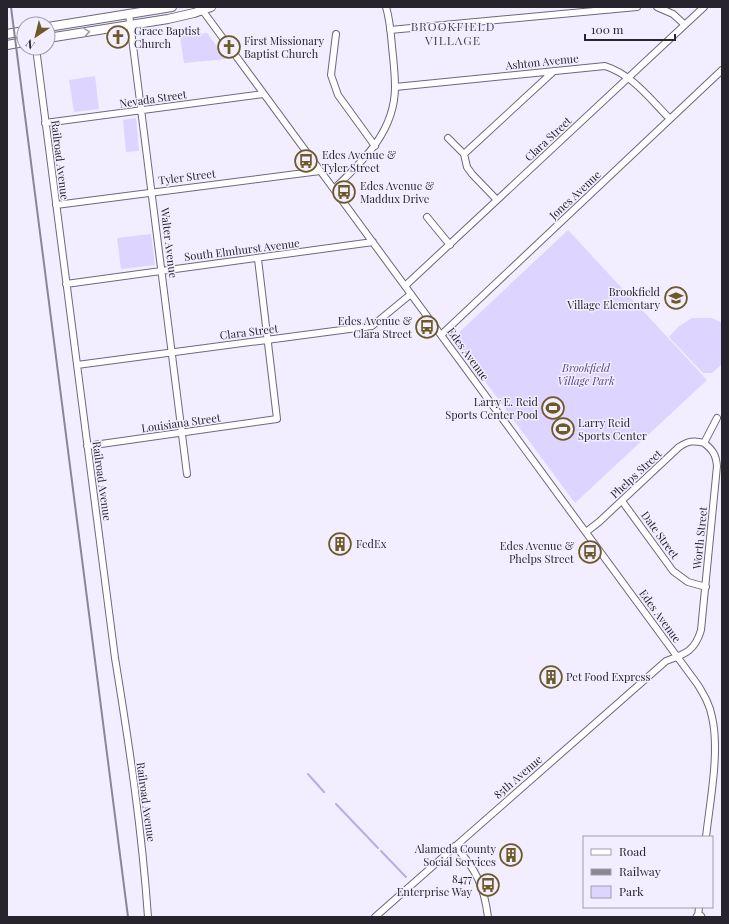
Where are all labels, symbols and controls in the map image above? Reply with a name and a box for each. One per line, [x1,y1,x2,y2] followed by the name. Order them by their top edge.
[16,16,56,56] north arrow
[585,16,675,42] scale bar
[411,18,495,48] district label: BROOKFIELD VILLAGE
[591,21,624,37] text: 100 m
[134,23,201,51] place label: Grace Baptist Church
[105,24,131,50] church icon: Grace Baptist Church
[83,28,90,37] one-way arrow
[244,33,325,61] place label: First Missionary Baptist Church
[216,34,242,60] church icon: First Missionary Baptist Church
[22,36,38,53] text: N
[504,50,580,73] street label: Ashton Avenue
[118,86,188,111] street label: Nevada Street
[521,113,574,164] street label: Clara Street
[48,119,73,201] street label: Railroad Avenue
[322,147,396,175] place label: Edes Avenue & Tyler Street
[293,148,319,174] bus stop icon: Edes Avenue & Tyler Street
[157,166,217,187] street label: Tyler Street
[545,167,604,223] street label: Jones Avenue
[360,178,434,206] place label: Edes Avenue & Maddux Drive
[331,179,357,205] bus stop icon: Edes Avenue & Maddux Drive
[158,206,181,279] street label: Walter Avenue
[183,235,301,264] street label: South Elmhurst Avenue
[566,284,661,312] place label: Brookfield Village Elementary
[663,285,689,311] school or university icon: Brookfield Village Elementary
[338,313,412,341] place label: Edes Avenue & Clara Street
[414,314,440,340] bus stop icon: Edes Avenue & Clara Street
[219,320,279,343] street label: Clara Street
[444,324,493,384] street label: Edes Avenue
[557,360,615,388] park label: Brookfield Village Park
[445,394,539,422] place label: Larry E. Reid Sports Center Pool
[540,395,566,421] sports icon: Larry E. Reid Sports Center Pool
[140,410,222,435] street label: Louisiana Street
[578,415,647,443] place label: Larry Reid Sports Center
[550,416,576,442] sports icon: Larry Reid Sports Center
[89,440,116,522] street label: Railroad Avenue
[607,446,665,501] street label: Phelps Street
[689,506,710,571] street label: Worth Street
[638,508,683,561] street label: Date Street
[327,531,353,557] building icon: FedEx
[356,536,387,551] place label: FedEx
[500,538,574,566] place label: Edes Avenue & Phelps Street
[577,539,603,565] bus stop icon: Edes Avenue & Phelps Street
[636,586,685,646] street label: Edes Avenue
[538,664,564,690] building icon: Pet Food Express
[566,669,650,684] place label: Pet Food Express
[490,751,545,802] street label: 85th Avenue
[133,761,160,843] street label: Railroad Avenue
[583,836,713,908] legend
[414,841,496,869] place label: Alameda County Social Services
[498,842,524,868] building icon: Alameda County Social Services
[619,843,646,859] text: Road
[619,863,661,879] text: Railway
[397,871,473,899] place label: 8477 Enterprise Way
[475,872,501,898] bus stop icon: 8477 Enterprise Way
[619,883,644,899] text: Park

